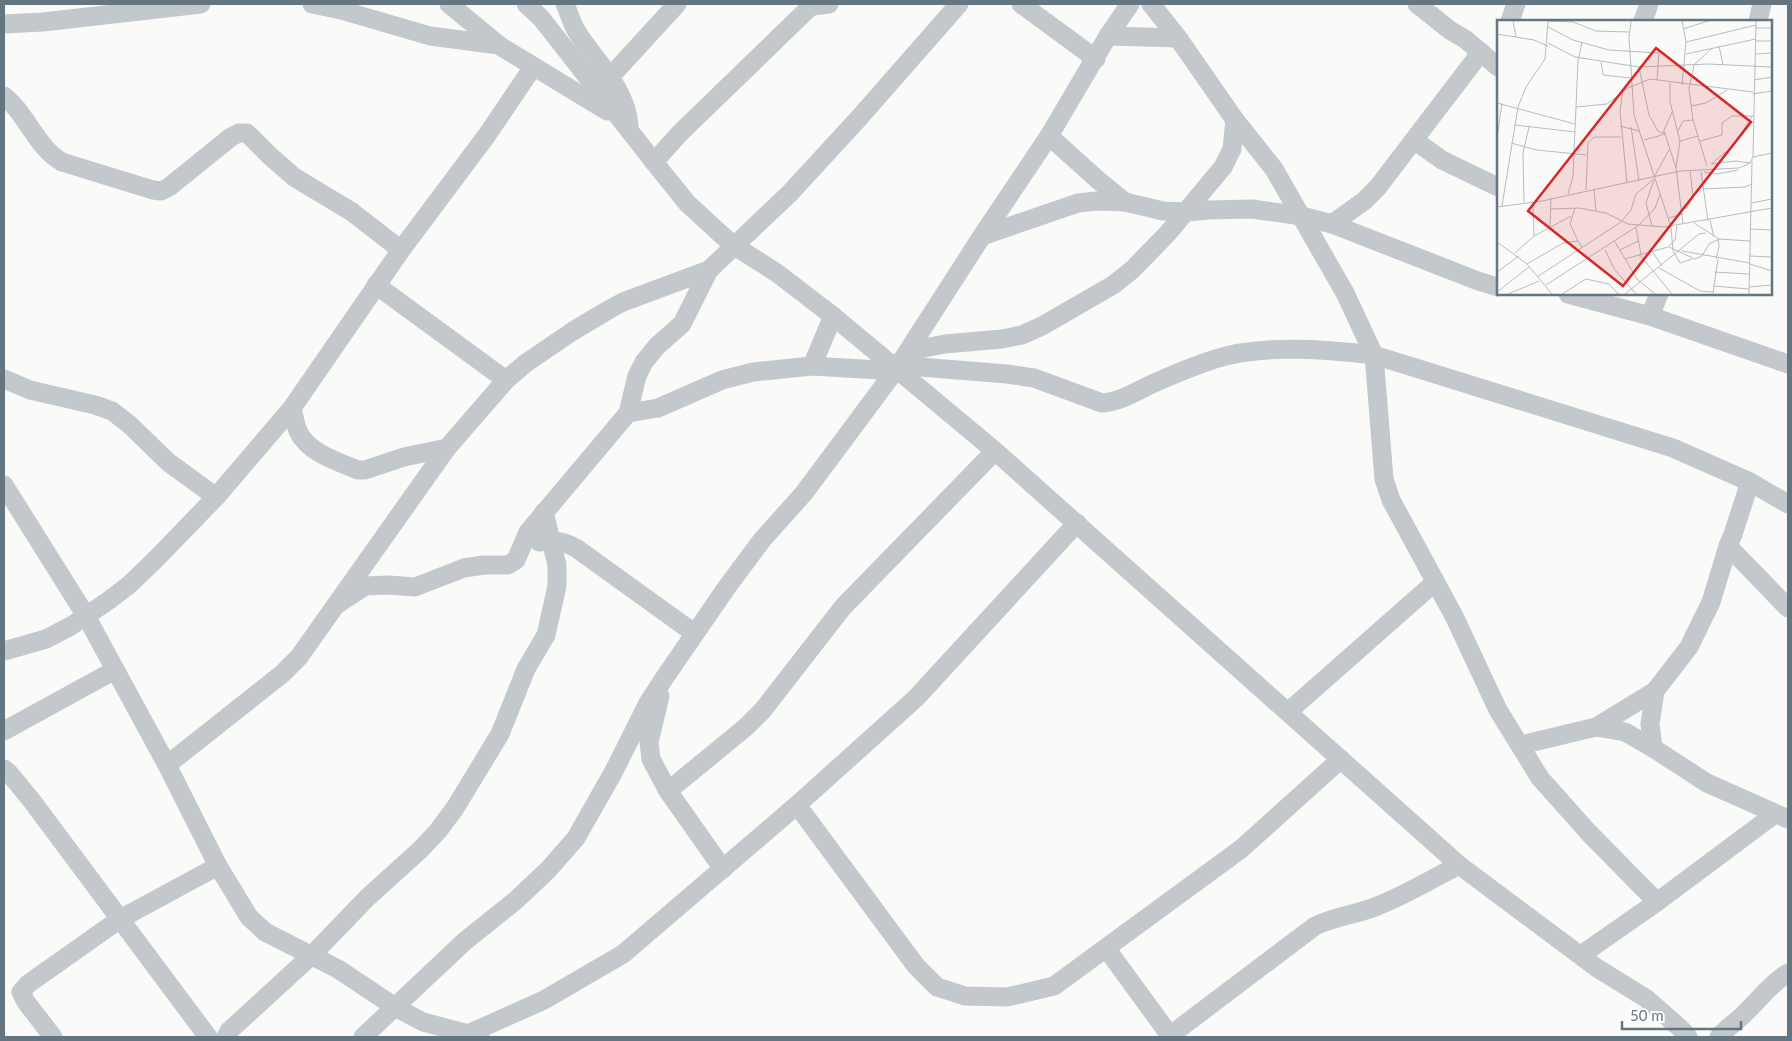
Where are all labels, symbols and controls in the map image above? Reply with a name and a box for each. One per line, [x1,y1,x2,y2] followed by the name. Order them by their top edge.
[1497,20,1772,295] inset map
[1622,998,1741,1030] scale bar
[1630,1006,1664,1024] text: 50 m

